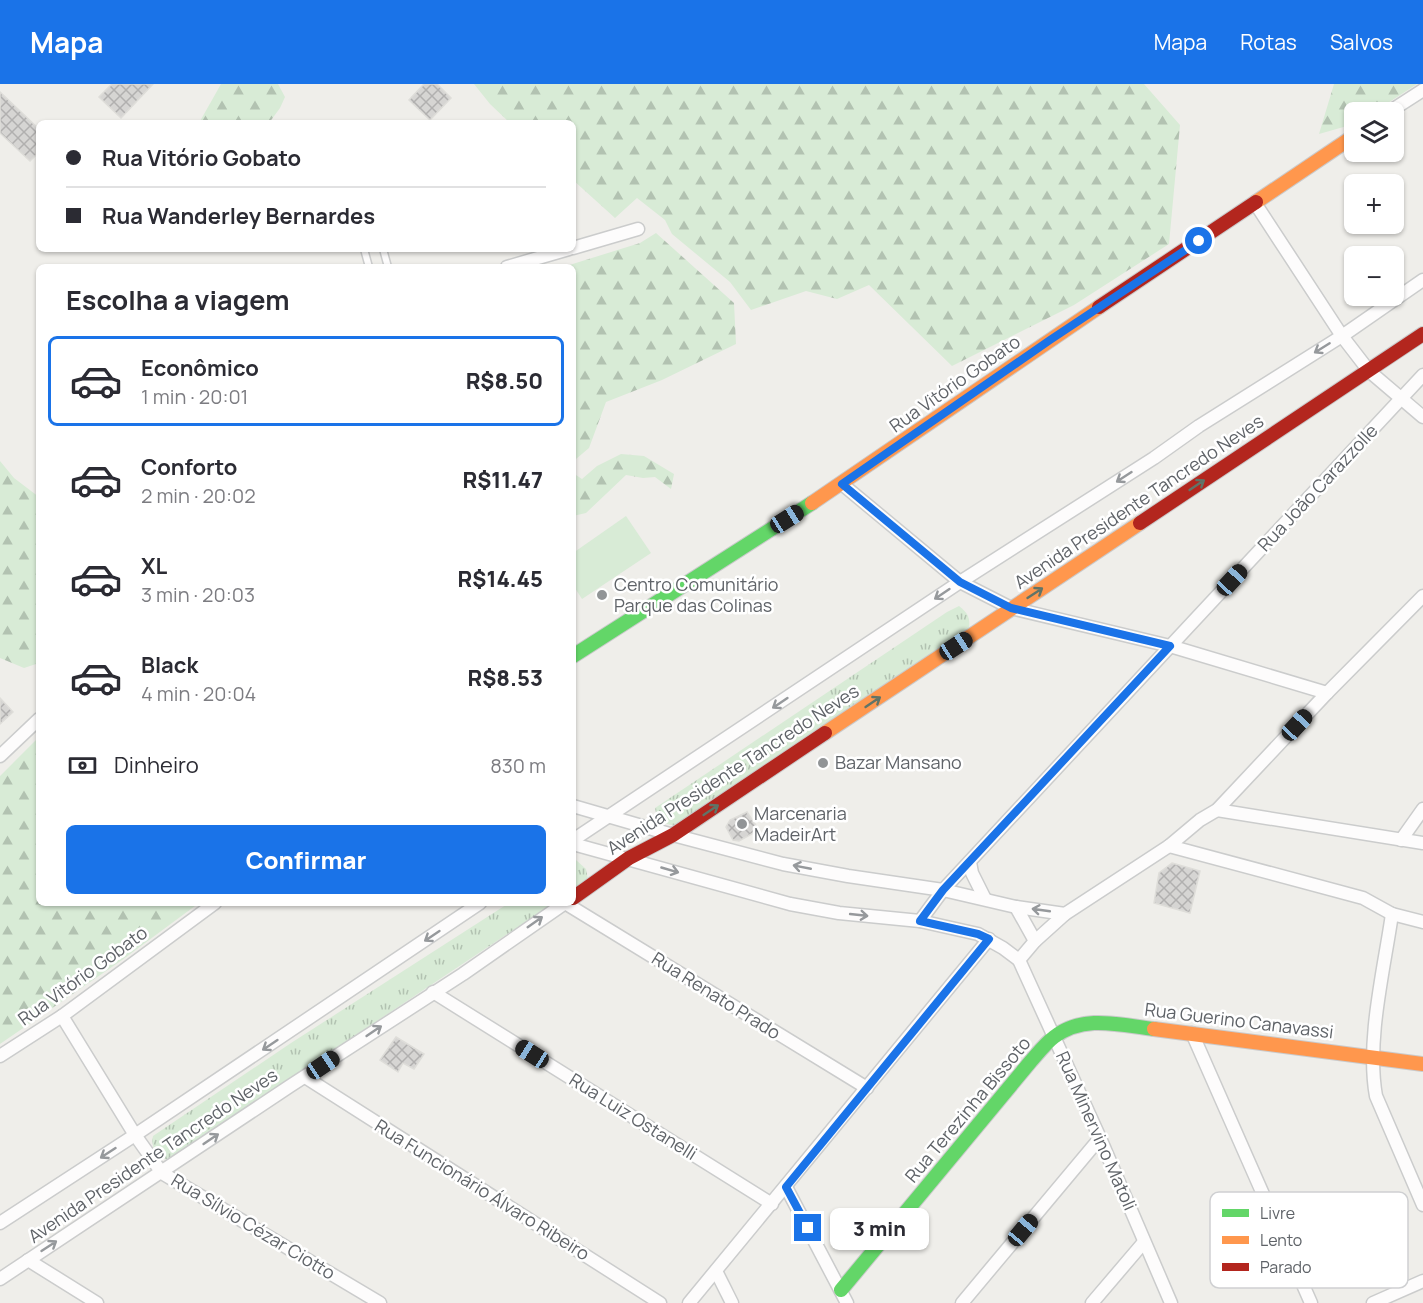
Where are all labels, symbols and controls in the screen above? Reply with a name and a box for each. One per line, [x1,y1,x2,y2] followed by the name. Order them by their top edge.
[30,23,103,61] text: Mapa
[1154,28,1207,56] text: Mapa
[1240,28,1297,56] text: Rotas
[1330,28,1393,56] text: Salvos
[1344,102,1404,306] map controls
[1344,102,1404,162] button: layers
[102,143,301,173] text: Rua Vitório Gobato
[1344,174,1404,234] button: +
[102,201,375,231] text: Rua Wanderley Bernardes
[1185,227,1212,254] route start
[1344,246,1404,306] button: −
[66,281,289,318] text: Escolha a viagem
[884,329,1024,437] street label: Rua Vitório Gobato
[1314,342,1331,355] one-way arrow
[141,353,259,383] text: Econômico
[69,354,123,408] icon: car
[466,366,543,396] text: R$8.50
[141,383,248,410] text: 1 min · 20:01
[1009,408,1268,594] street label: Avenida Presidente Tancredo Neves
[1252,419,1383,556] street label: Rua João Carazzolle
[141,452,237,482] text: Conforto
[69,453,123,507] icon: car
[463,465,543,495] text: R$11.47
[1116,471,1132,483] one-way arrow
[1189,479,1205,491] one-way arrow
[141,482,256,509] text: 2 min · 20:02
[767,502,807,536] car
[141,551,167,581] text: XL
[69,552,123,606] icon: car
[1213,561,1251,599] car
[458,564,543,594] text: R$14.45
[614,572,779,617] place label: Centro Comunitário Parque das Colinas
[141,581,255,608] text: 3 min · 20:03
[1026,587,1042,599] one-way arrow
[595,588,609,602] marker: Centro Comunitário Parque das Colinas
[934,588,951,600] one-way arrow
[936,629,976,663] car
[141,650,198,680] text: Black
[69,651,123,705] icon: car
[467,663,543,693] text: R$8.53
[602,679,863,860] street label: Avenida Presidente Tancredo Neves
[141,680,256,707] text: 4 min · 20:04
[864,696,881,708] one-way arrow
[772,697,789,709] one-way arrow
[1278,706,1316,744] car
[66,749,99,782] icon: cash
[114,750,199,780] text: Dinheiro
[835,750,962,774] place label: Bazar Mansano
[490,752,546,779] text: 830 m
[816,756,830,770] marker: Bazar Mansano
[754,801,847,846] place label: Marcenaria MadeirArt
[702,803,719,816] one-way arrow
[735,817,749,831] marker: Marcenaria MadeirArt
[66,825,546,894] button: Confirmar
[793,861,813,872] one-way arrow
[660,864,679,876] one-way arrow
[1031,905,1051,916] one-way arrow
[849,910,869,921] one-way arrow
[527,916,543,928] one-way arrow
[13,920,152,1030] street label: Rua Vitório Gobato
[424,930,441,942] one-way arrow
[648,946,785,1044] street label: Rua Renato Prado
[1143,997,1335,1043] street label: Rua Guerino Canavassi
[365,1025,382,1037] one-way arrow
[899,1031,1035,1187] street label: Rua Terezinha Bissoto
[512,1037,552,1071] car
[262,1039,279,1051] one-way arrow
[303,1047,343,1083] car
[1051,1047,1143,1214] street label: Rua Minervino Matoli
[23,1062,282,1248] street label: Avenida Presidente Tancredo Neves
[565,1067,702,1165] street label: Rua Luiz Ostanelli
[371,1113,594,1265] street label: Rua Funcionário Álvaro Ribeiro
[203,1133,219,1145] one-way arrow
[100,1147,117,1159] one-way arrow
[167,1168,340,1285] street label: Rua Sílvio Cézar Ciotto
[1210,1192,1408,1288] legend
[1260,1202,1295,1224] text: Livre
[829,1207,928,1249] callout: 3 min
[1005,1210,1041,1250] car
[794,1214,821,1241] route end
[853,1215,906,1242] text: 3 min
[1260,1229,1302,1251] text: Lento
[40,1240,57,1253] one-way arrow
[1260,1256,1311,1278] text: Parado

